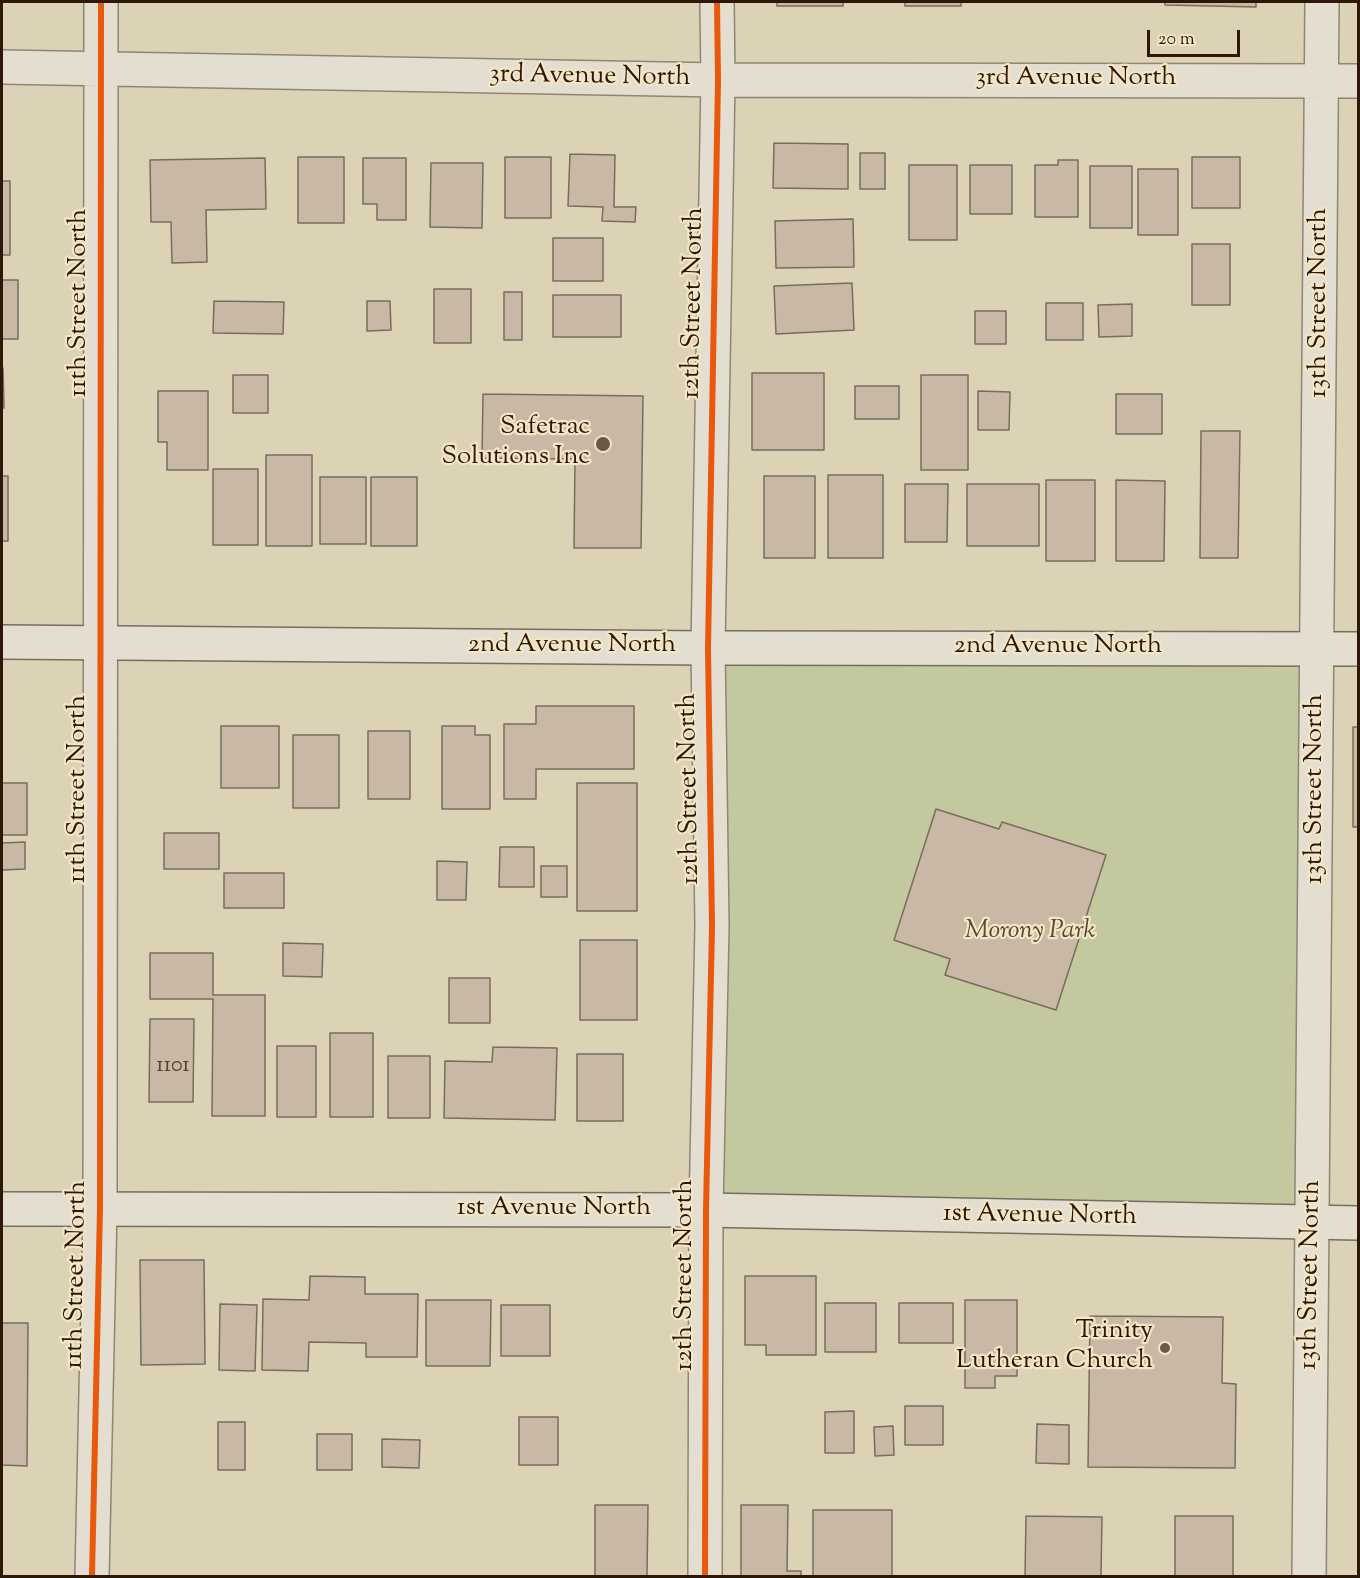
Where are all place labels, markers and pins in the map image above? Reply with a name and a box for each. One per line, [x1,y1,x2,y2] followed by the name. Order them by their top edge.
[442,413,590,474] place label: Safetrac Solutions Inc
[594,435,612,453] marker: Safetrac Solutions Inc
[956,1317,1153,1378] place label: Trinity Lutheran Church
[1158,1341,1172,1355] marker: Trinity Lutheran Church

